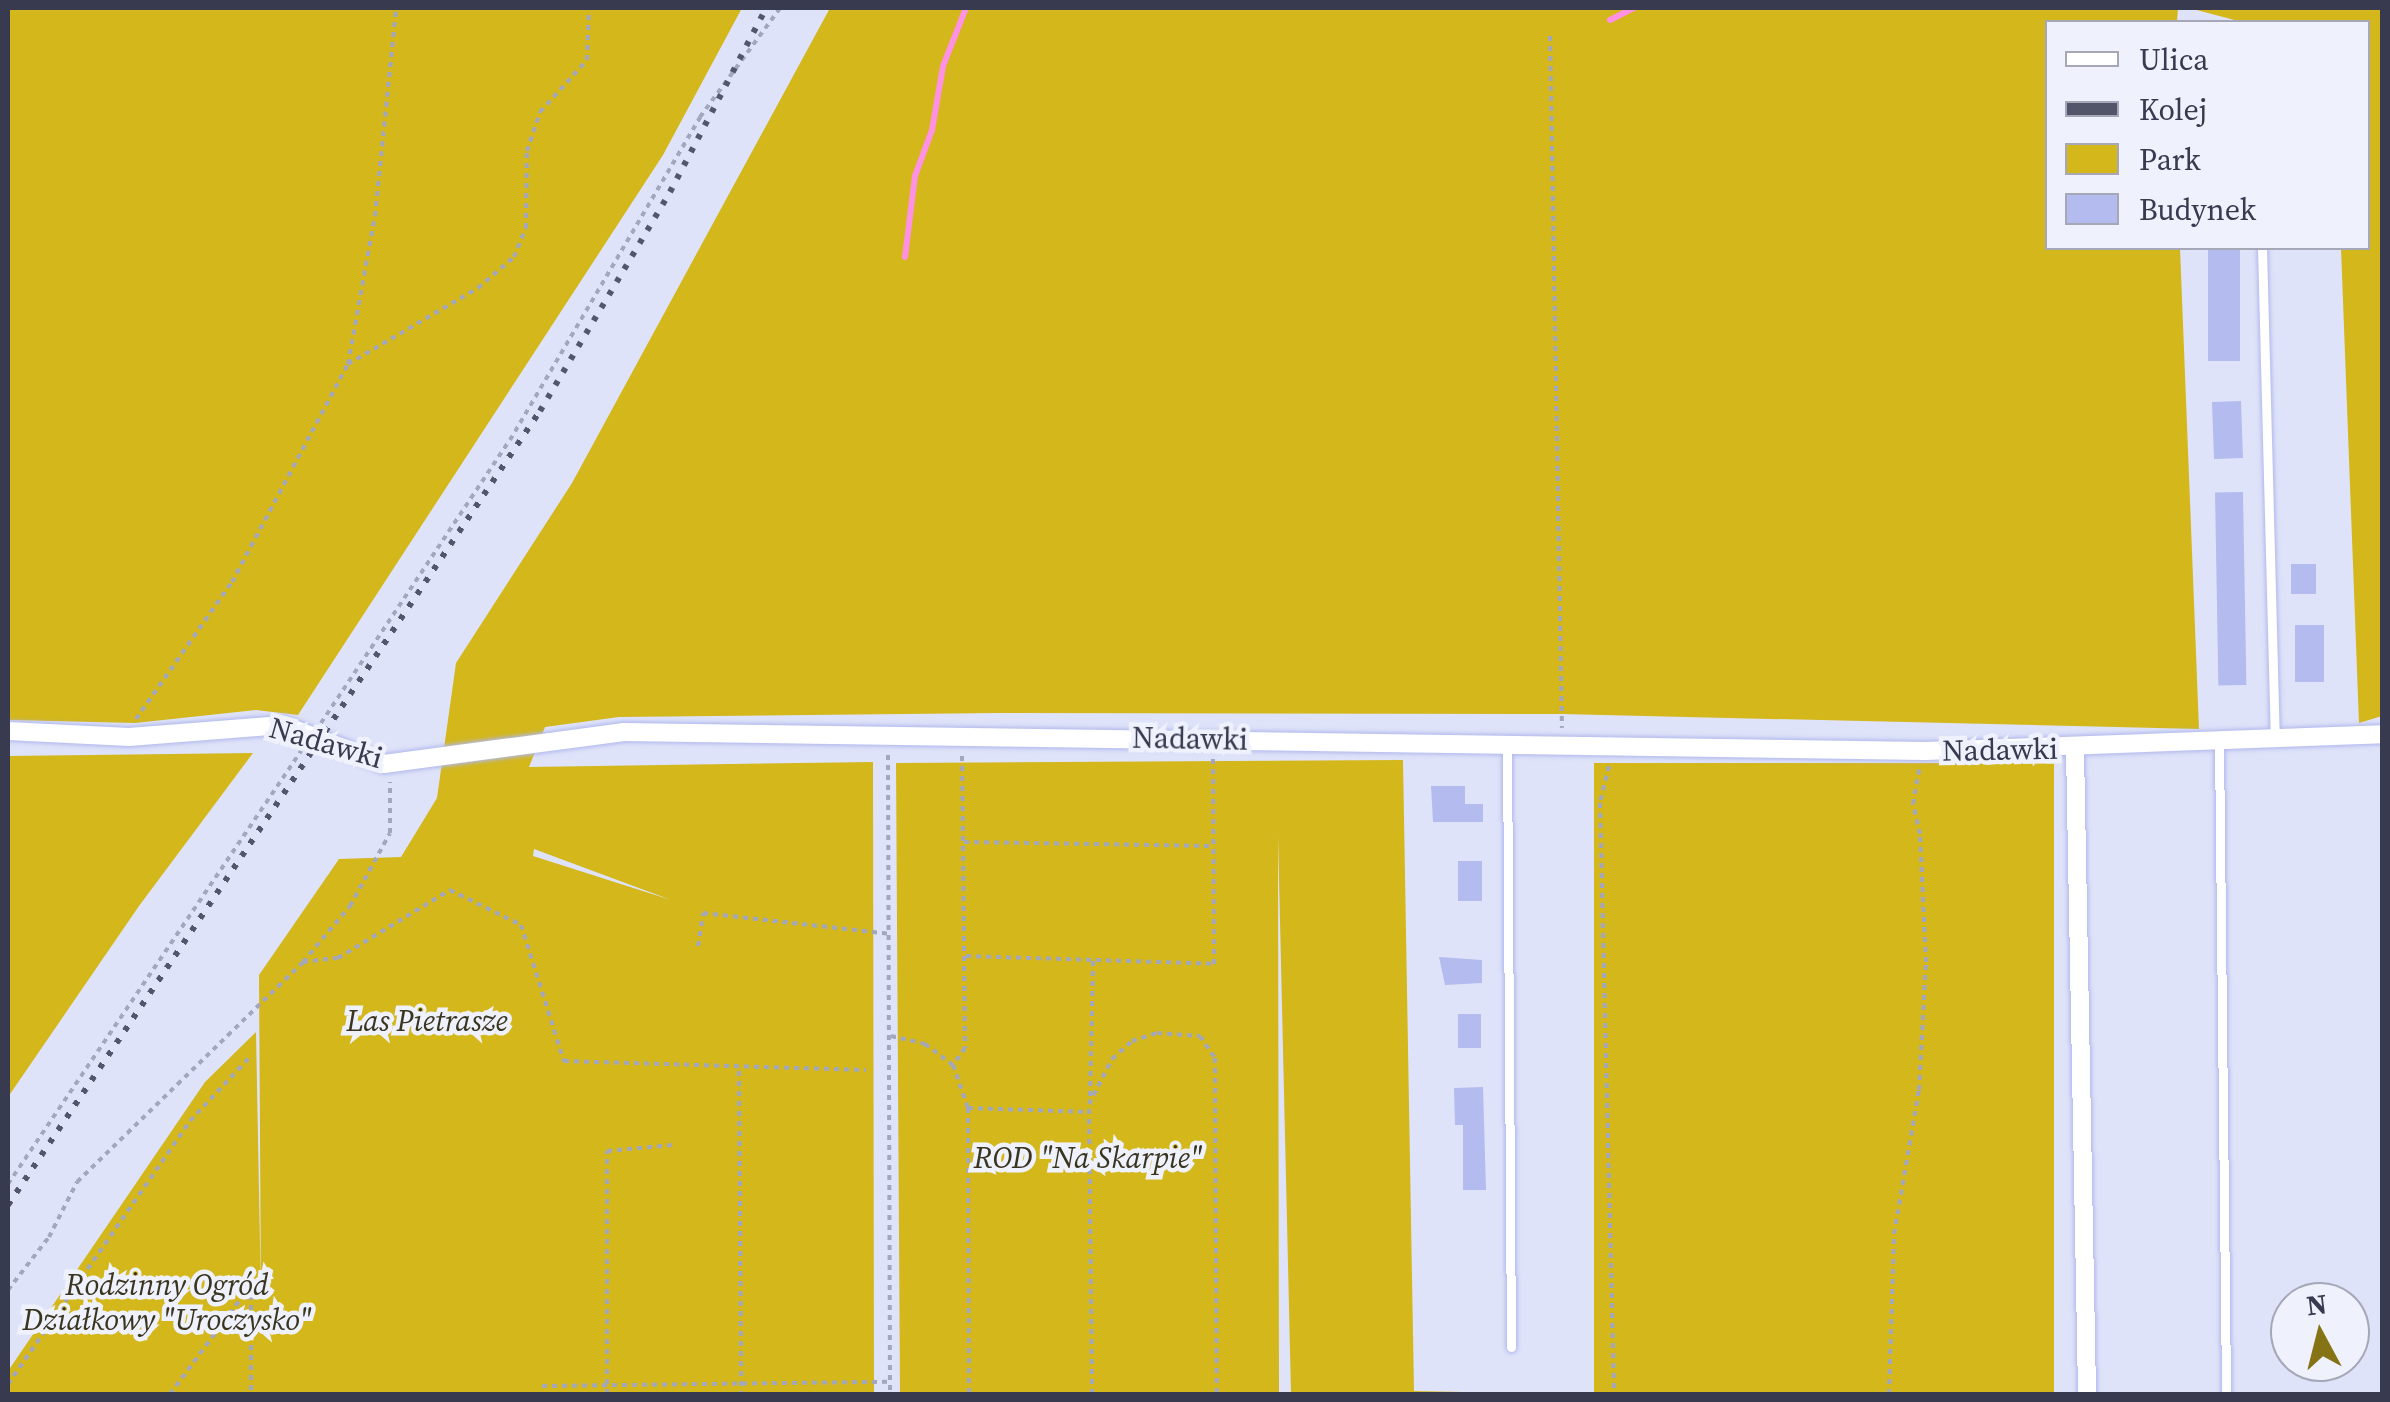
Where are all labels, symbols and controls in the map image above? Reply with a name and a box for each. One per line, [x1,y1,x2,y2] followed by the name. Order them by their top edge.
[2045,20,2370,250] legend
[2139,39,2209,80] text: Ulica
[2139,89,2207,130] text: Kolej
[2139,139,2201,180] text: Park
[2139,189,2256,230] text: Budynek
[265,710,387,776] street label: Nadawki
[1132,720,1248,758] street label: Nadawki
[1942,731,2058,769] street label: Nadawki
[346,1003,508,1039] park label: Las Pietrasze
[973,1140,1203,1176] park label: ROD "Na Skarpie"
[22,1267,312,1338] park label: Rodzinny Ogród Działkowy "Uroczysko"
[2270,1282,2370,1382] north arrow
[2304,1284,2329,1324] text: N

